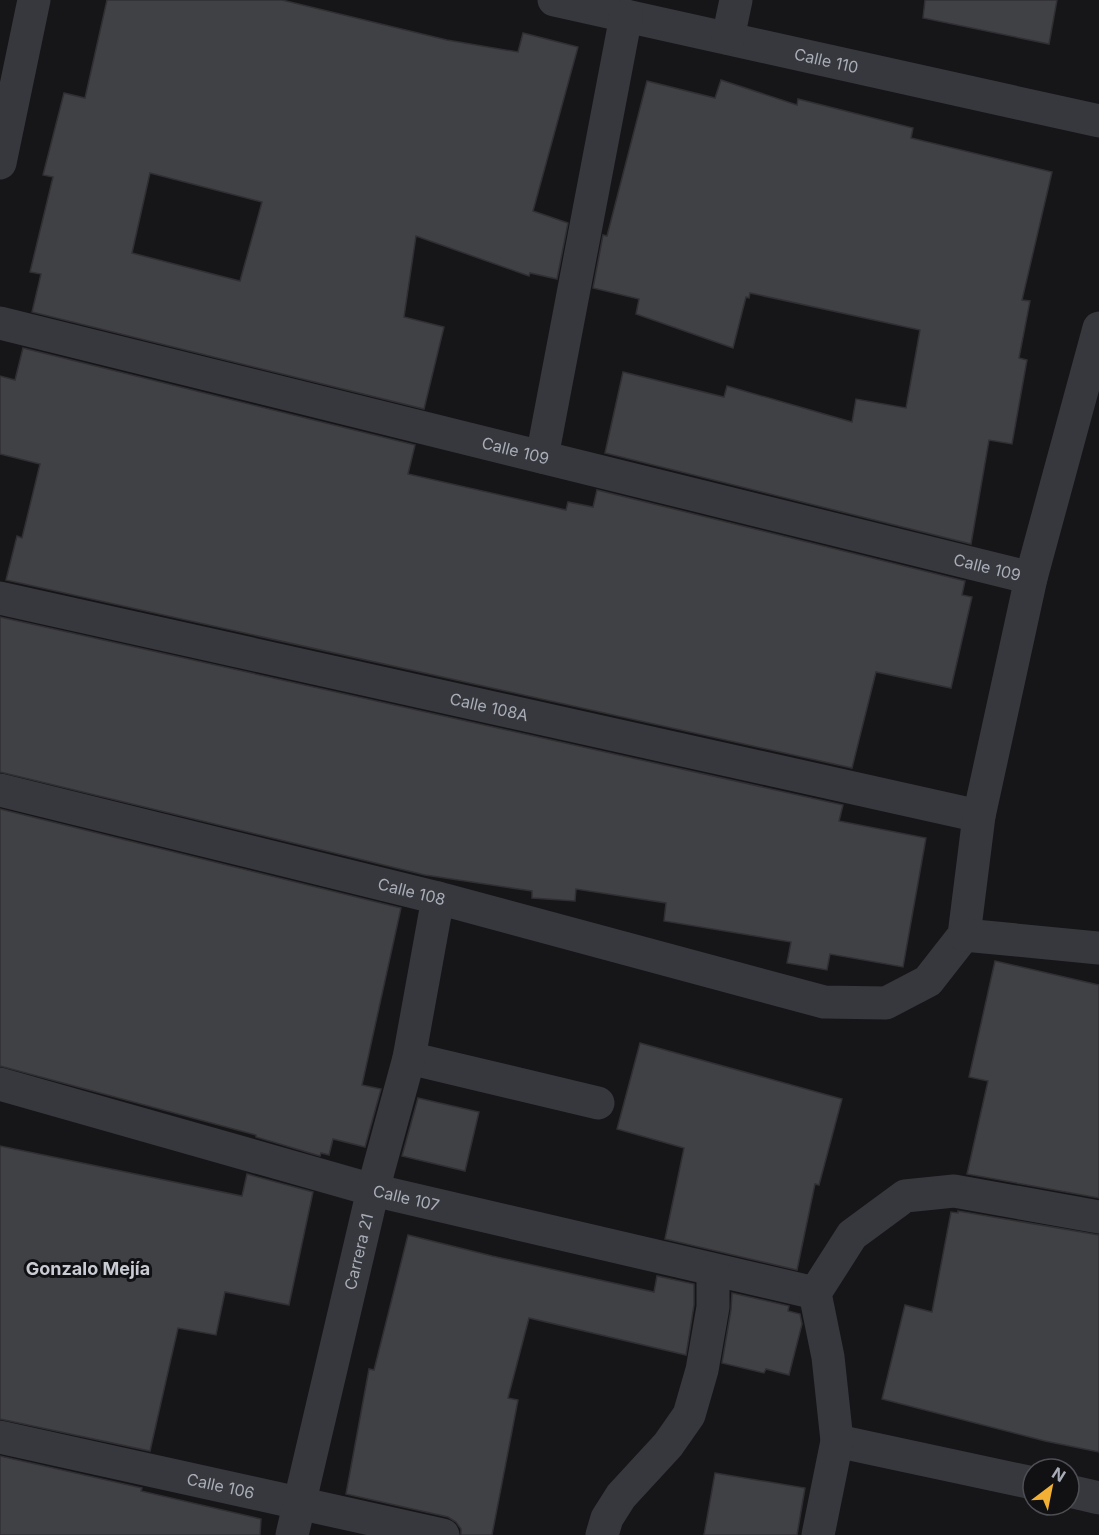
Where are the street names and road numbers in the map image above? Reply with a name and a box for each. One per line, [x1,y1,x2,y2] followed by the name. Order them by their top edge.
[792,44,860,77] street label: Calle 110
[480,433,551,468] street label: Calle 109
[951,549,1023,585] street label: Calle 109
[448,688,530,725] street label: Calle 108A
[376,874,448,910] street label: Calle 108
[371,1180,442,1215] street label: Calle 107
[340,1212,377,1292] street label: Carrera 21
[185,1469,256,1503] street label: Calle 106

